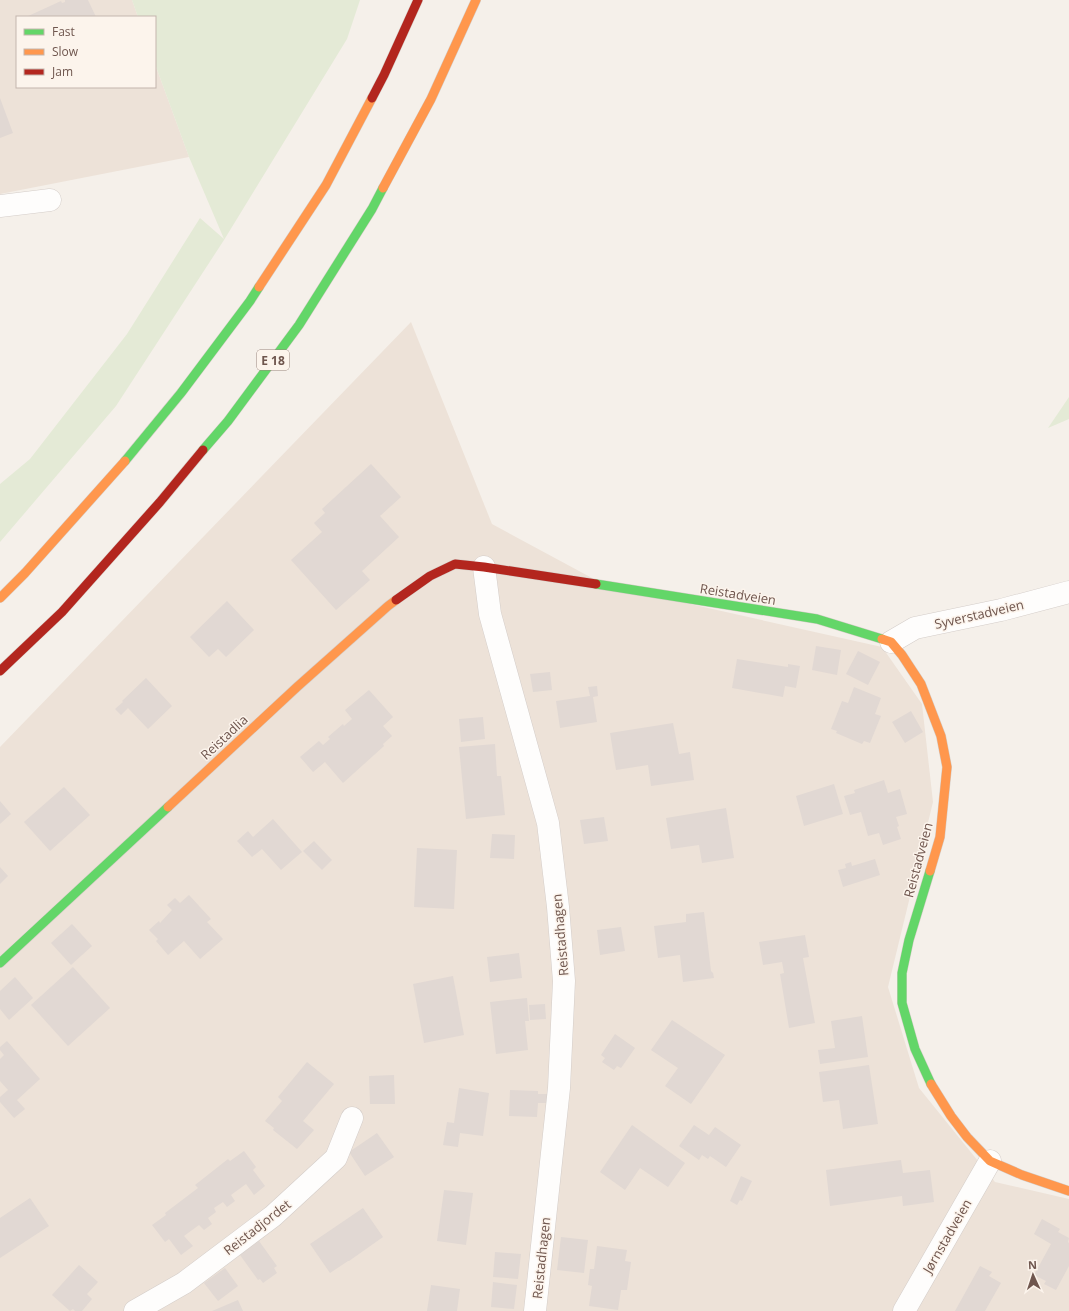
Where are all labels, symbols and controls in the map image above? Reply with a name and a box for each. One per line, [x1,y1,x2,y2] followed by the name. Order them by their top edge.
[16,16,156,88] legend
[52,23,75,40] text: Fast
[52,43,79,60] text: Slow
[51,63,73,80] text: Jam
[257,350,289,370] road number: E 18
[699,579,777,609] street label: Reistadveien
[933,595,1025,633] street label: Syverstadveien
[197,711,251,763] street label: Reistadlia
[899,820,937,900] street label: Reistadveien
[547,893,573,977] street label: Reistadhagen
[220,1195,295,1259] street label: Reistadjordet
[917,1196,976,1278] street label: Jørnstadveien
[528,1216,554,1300] street label: Reistadhagen
[1013,1255,1053,1295] north arrow
[1028,1257,1037,1272] text: N

